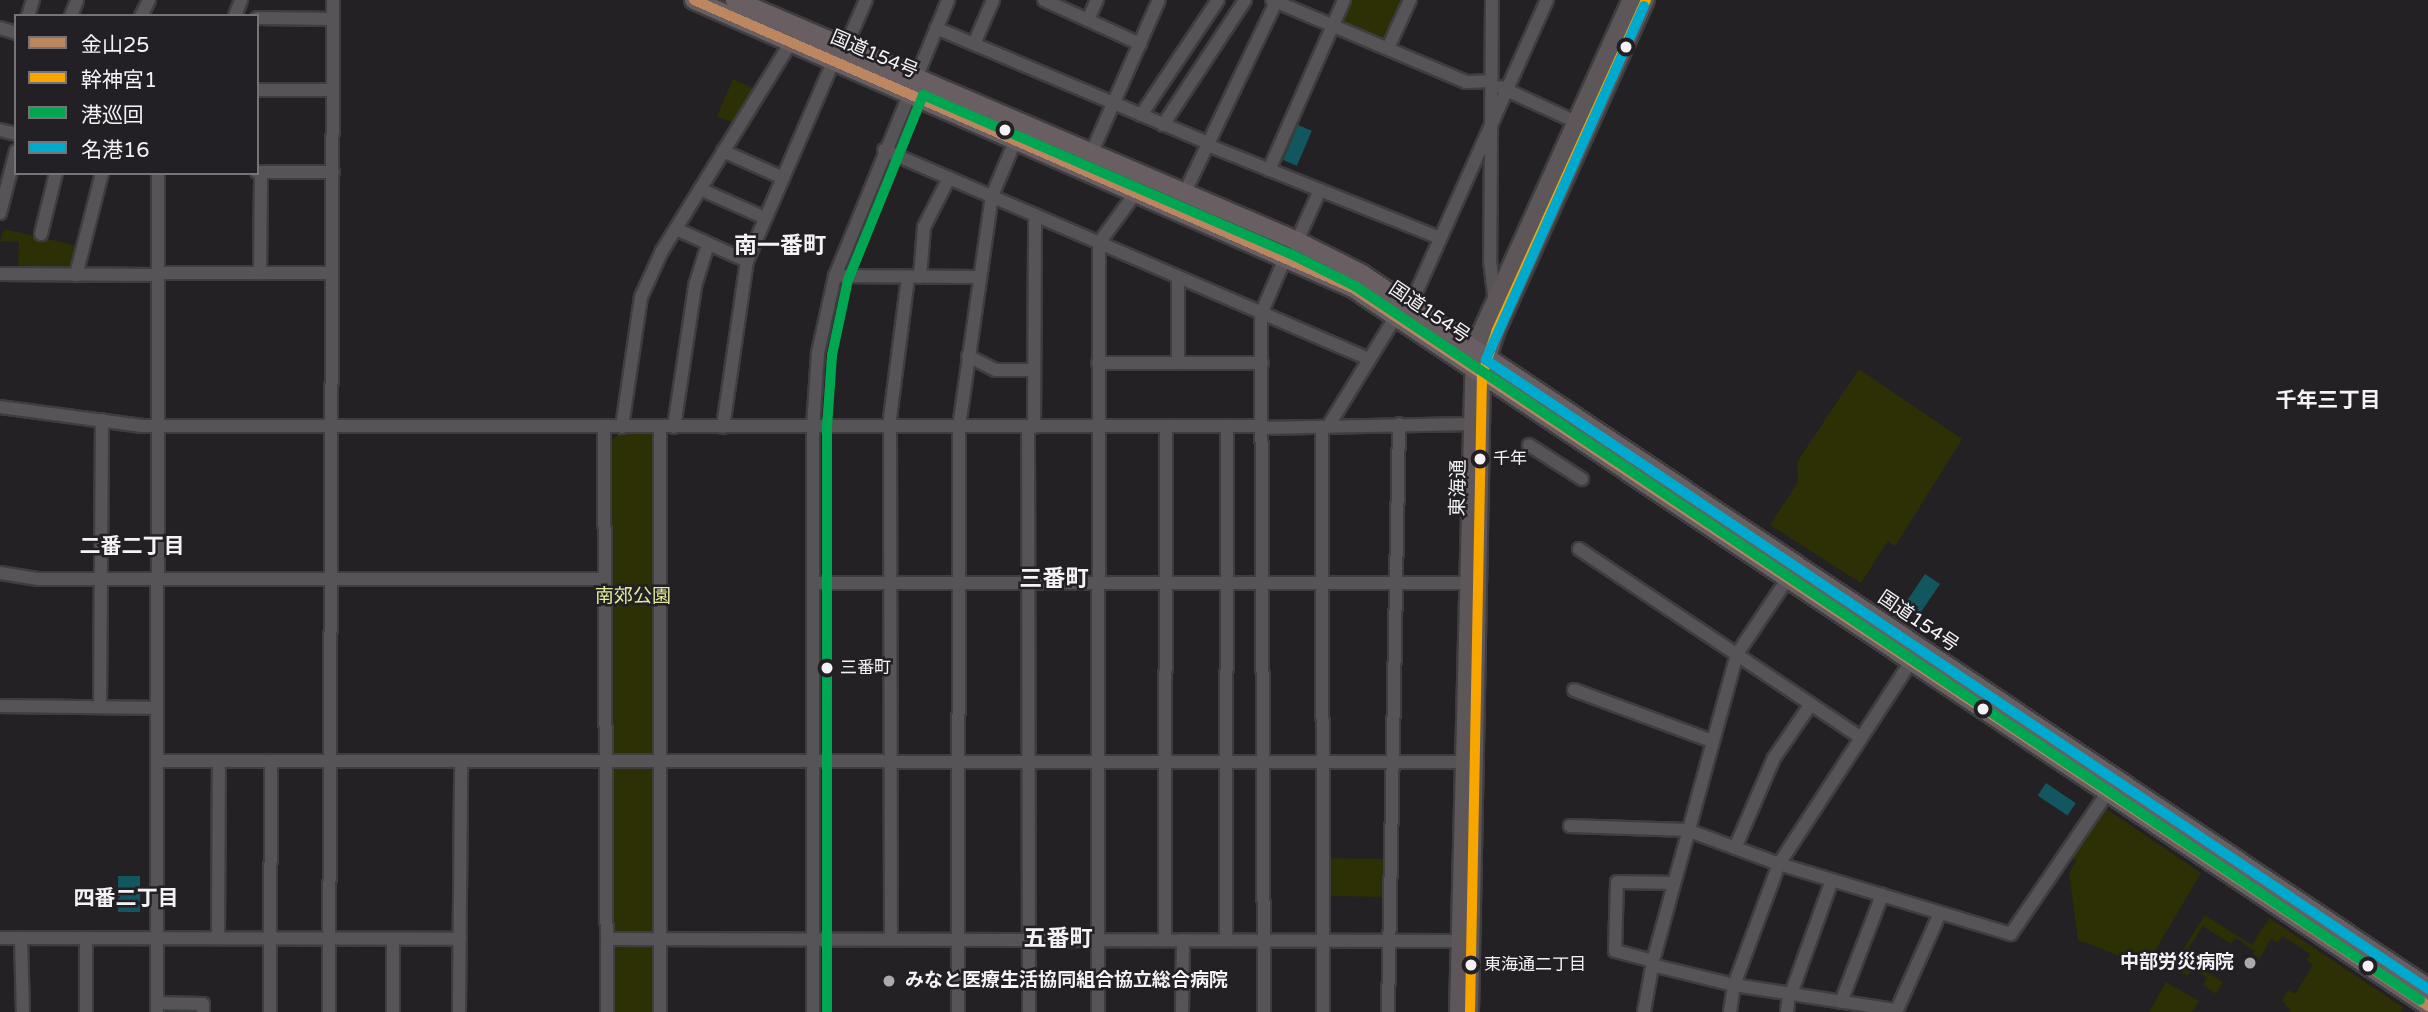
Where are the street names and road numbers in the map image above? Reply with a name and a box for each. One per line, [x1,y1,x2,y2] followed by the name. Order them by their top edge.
[827,26,921,84] street label: 国道154号
[1384,278,1474,348] street label: 国道154号
[1447,459,1471,517] street label: 東海通
[1873,587,1963,657] street label: 国道154号

